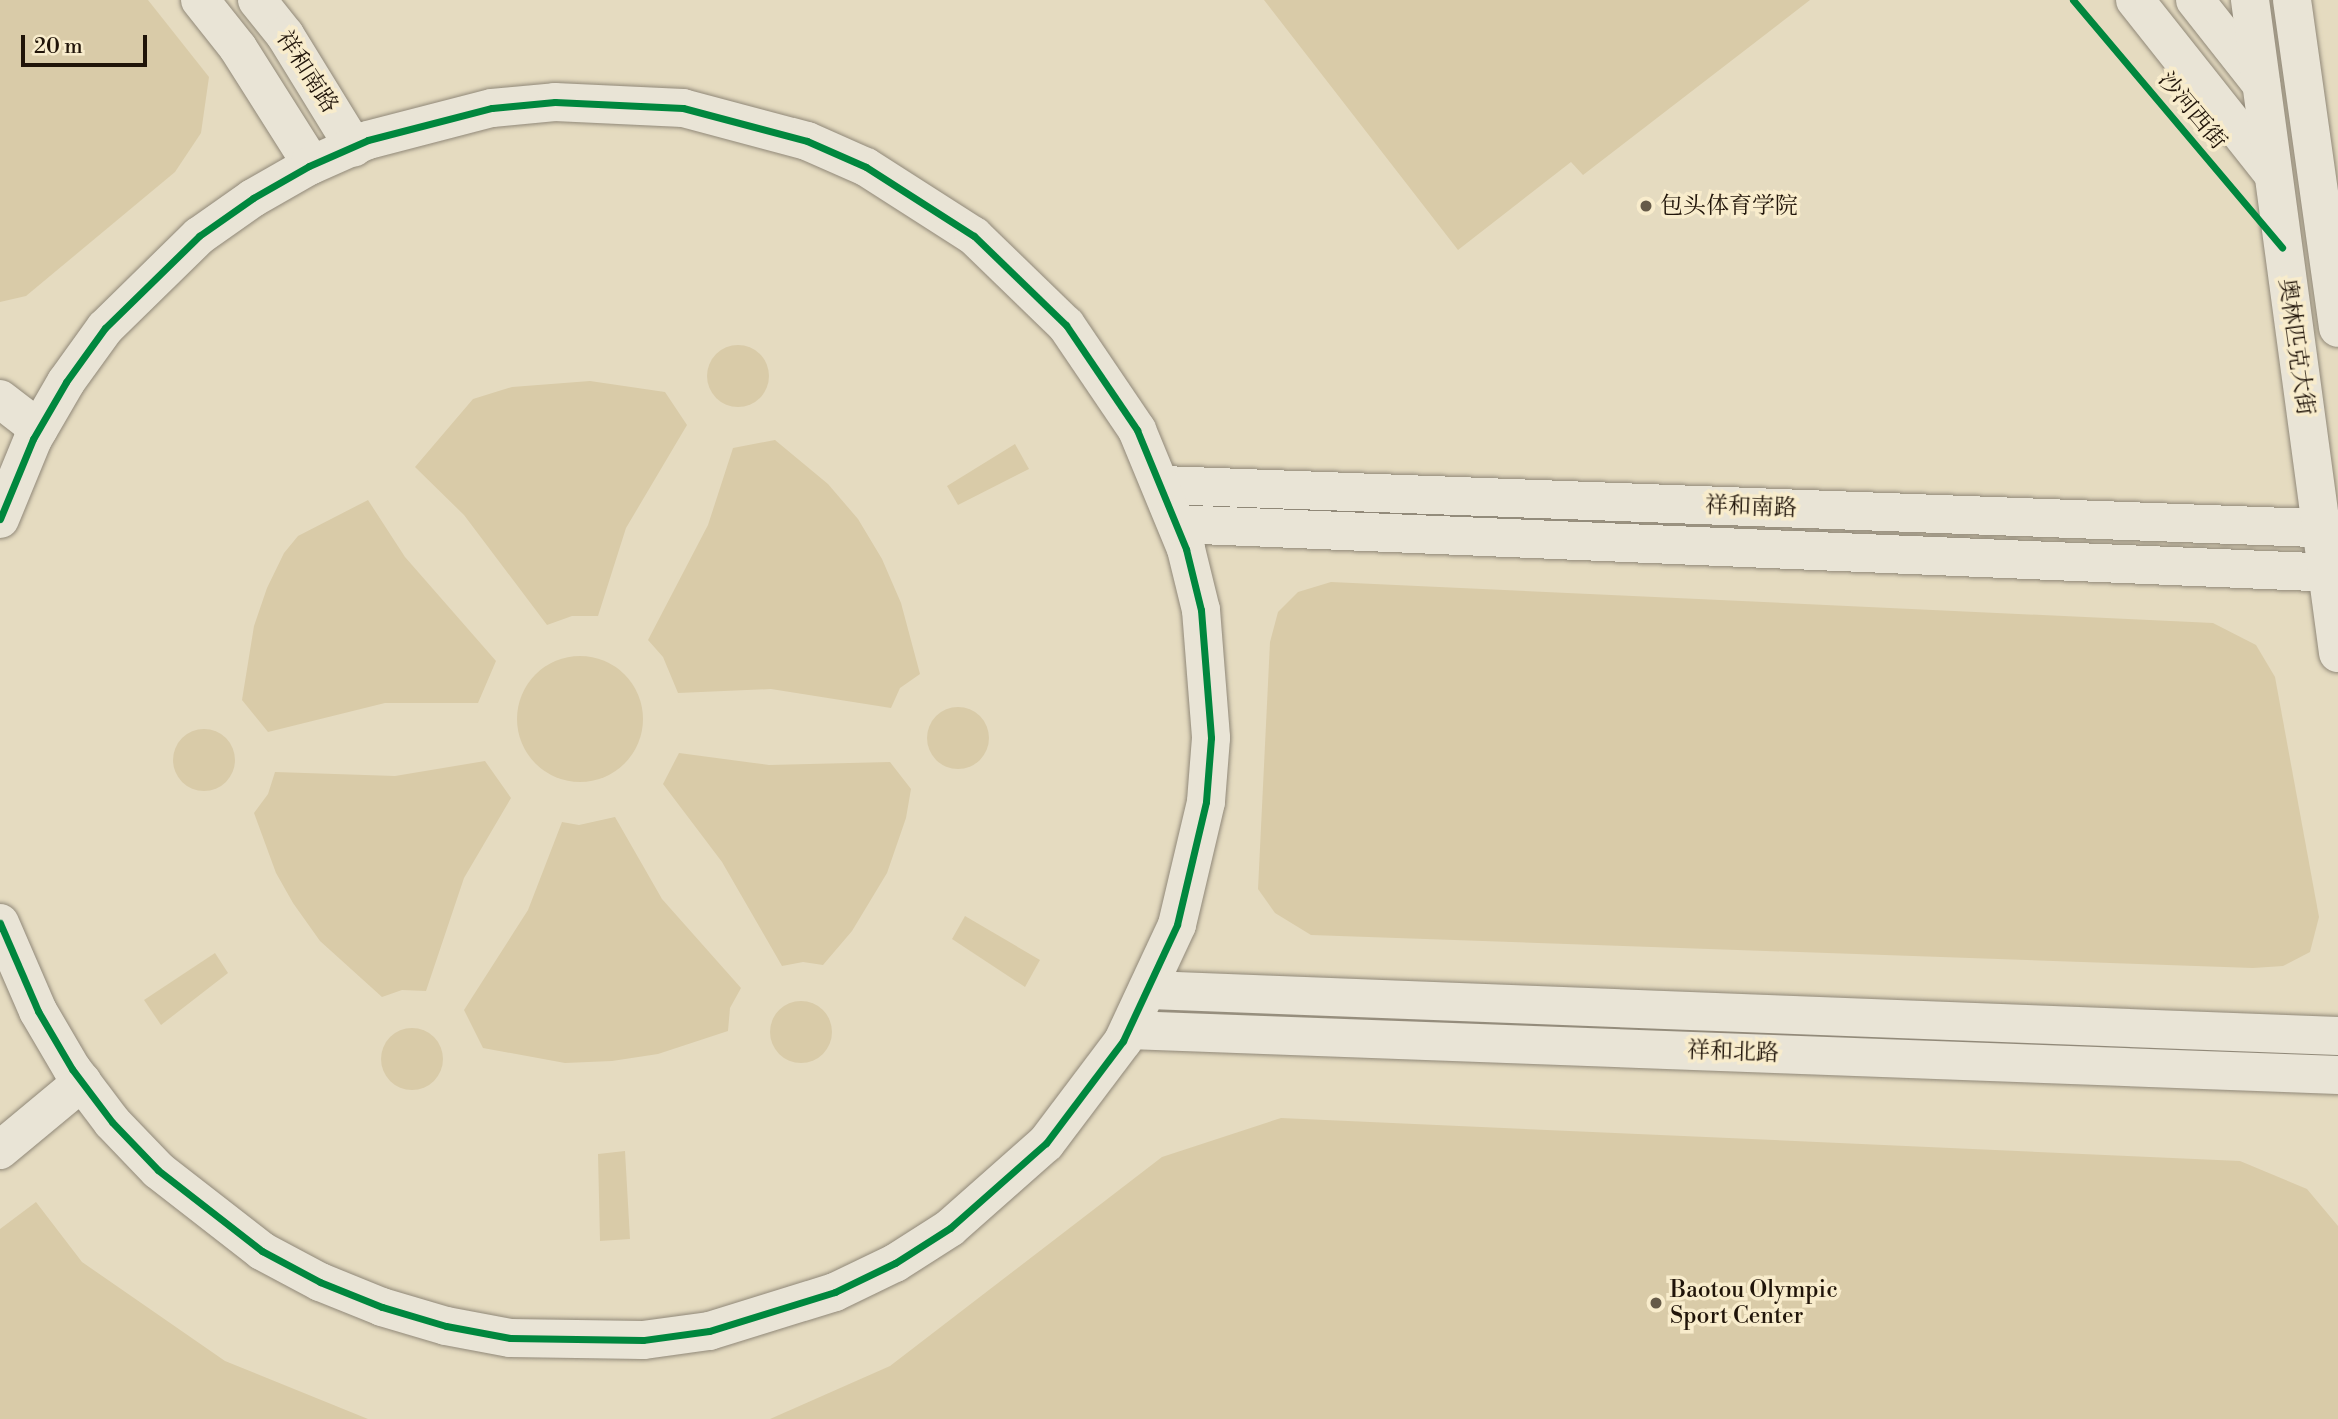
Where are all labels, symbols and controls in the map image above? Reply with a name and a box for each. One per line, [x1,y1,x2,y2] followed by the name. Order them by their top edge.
[24,21,150,65] scale bar
[270,26,344,118] street label: 祥和南路
[34,34,83,60] text: 20 m
[2152,67,2232,155] street label: 沙河西街
[1660,192,1798,220] place label: 包头体育学院
[1638,198,1654,214] marker: 包头体育学院
[2273,277,2319,417] street label: 奥林匹克大街
[1705,492,1797,522] street label: 祥和南路
[1687,1037,1779,1067] street label: 祥和北路
[1670,1276,1838,1330] place label: Baotou Olympic Sport Center
[1648,1295,1664,1311] marker: Baotou Olympic Sport Center

